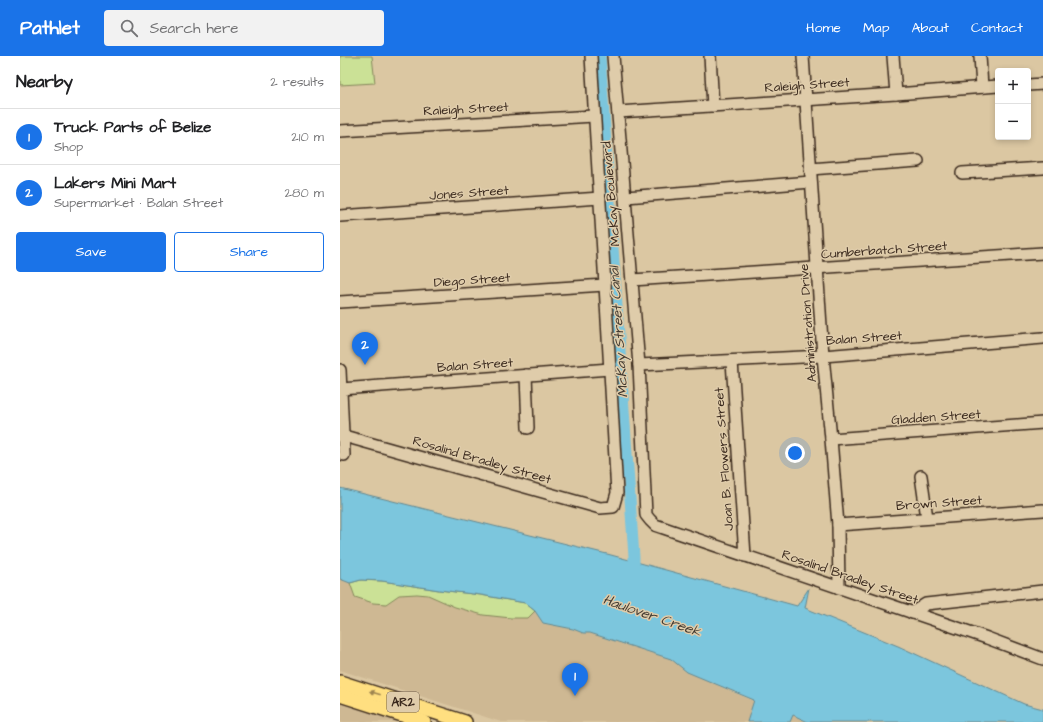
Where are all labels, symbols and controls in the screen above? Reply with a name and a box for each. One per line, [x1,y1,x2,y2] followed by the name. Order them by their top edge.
[104,10,384,46] search box
[20,15,80,42] text: Pathlet
[118,17,140,39] icon: search
[150,18,238,39] text: Search here
[806,18,841,38] text: Home
[863,18,889,38] text: Map
[911,18,949,38] text: About
[971,18,1023,38] text: Contact
[995,68,1031,140] map controls
[995,68,1031,104] button: +
[16,70,73,94] text: Nearby
[270,73,324,91] text: 2 results
[764,73,851,98] street label: Raleigh Street
[423,98,510,121] street label: Raleigh Street
[995,104,1031,140] button: −
[54,117,211,138] text: Truck Parts of Belize
[28,128,30,146] text: 1
[291,128,324,146] text: 210 m
[54,138,83,156] text: Shop
[597,140,626,247] street label: McKay Boulevard
[54,173,176,194] text: Lakers Mini Mart
[429,181,510,205] street label: Jones Street
[25,184,33,202] text: 2
[285,184,324,202] text: 280 m
[54,194,223,212] text: Supermarket · Balan Street
[16,232,166,272] button: Save
[174,232,324,272] button: Share
[820,237,948,263] street label: Cumberbatch Street
[795,263,821,383] street label: Administration Drive
[604,264,634,398] water label: McKay Street Canal
[433,268,512,293] street label: Diego Street
[825,326,903,350] street label: Balan Street
[352,332,378,365] pin: 2
[436,353,514,377] street label: Balan Street
[710,386,738,531] street label: Joan B. Flowers Street
[891,405,982,429] street label: Gladden Street
[410,432,554,490] street label: Rosalind Bradley Street
[785,443,805,463] your location
[895,491,983,515] street label: Brown Street
[779,545,921,610] street label: Rosalind Bradley Street
[600,590,704,642] water label: Haulover Creek
[562,663,588,696] pin: 1
[369,690,381,696] one-way arrow
[387,692,419,712] road number: AR2

